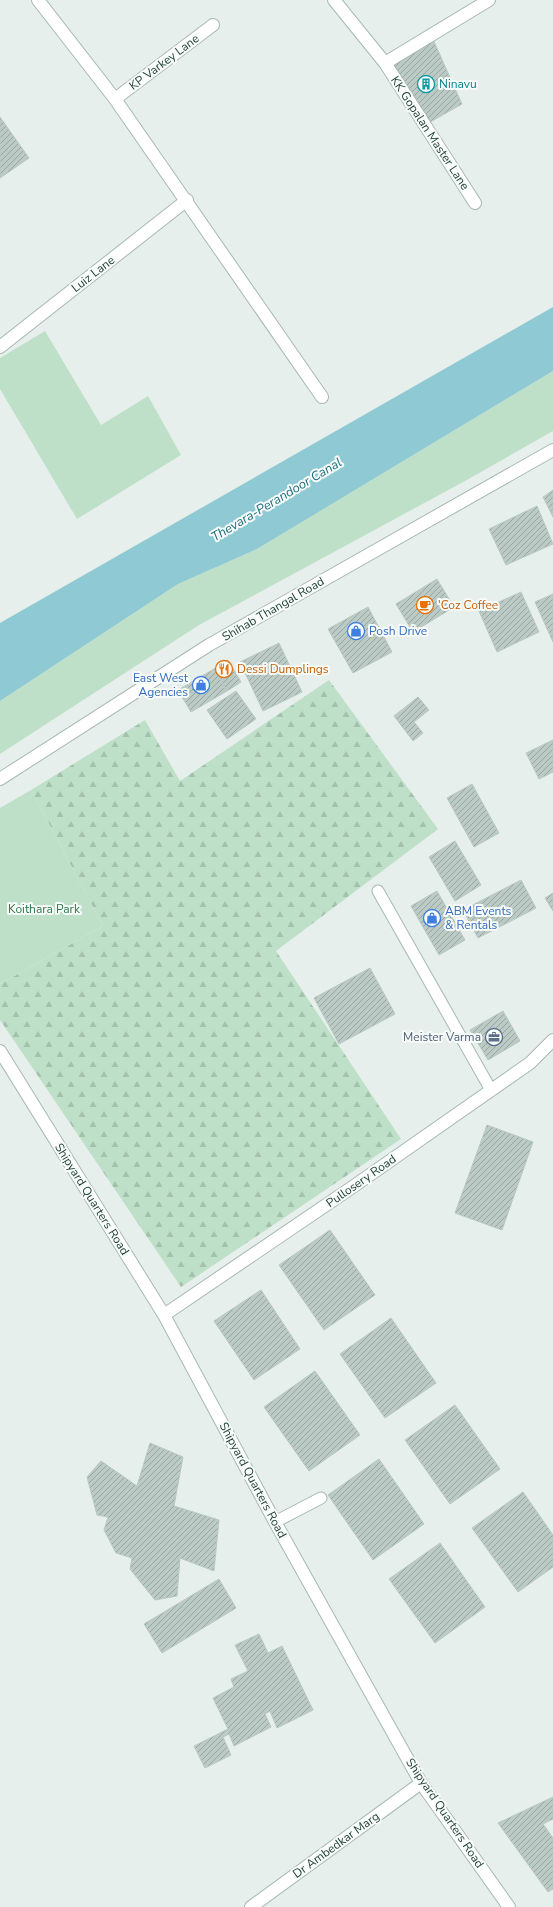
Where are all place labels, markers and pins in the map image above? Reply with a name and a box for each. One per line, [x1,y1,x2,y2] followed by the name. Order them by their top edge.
[416,74,436,94] building icon: Ninavu
[439,76,477,92] place label: Ninavu
[415,595,435,615] cafe icon: 'Coz Coffee
[438,597,498,613] place label: 'Coz Coffee
[346,621,366,641] shop icon: Posh Drive
[369,623,427,639] place label: Posh Drive
[214,659,234,679] restaurant icon: Dessi Dumplings
[237,661,329,677] place label: Dessi Dumplings
[133,670,189,700] place label: East West Agencies
[191,675,211,695] shop icon: East West Agencies
[445,903,512,933] place label: ABM Events & Rentals
[422,908,442,928] shop icon: ABM Events & Rentals
[484,1027,504,1047] office icon: Meister Varma
[403,1029,481,1045] place label: Meister Varma

